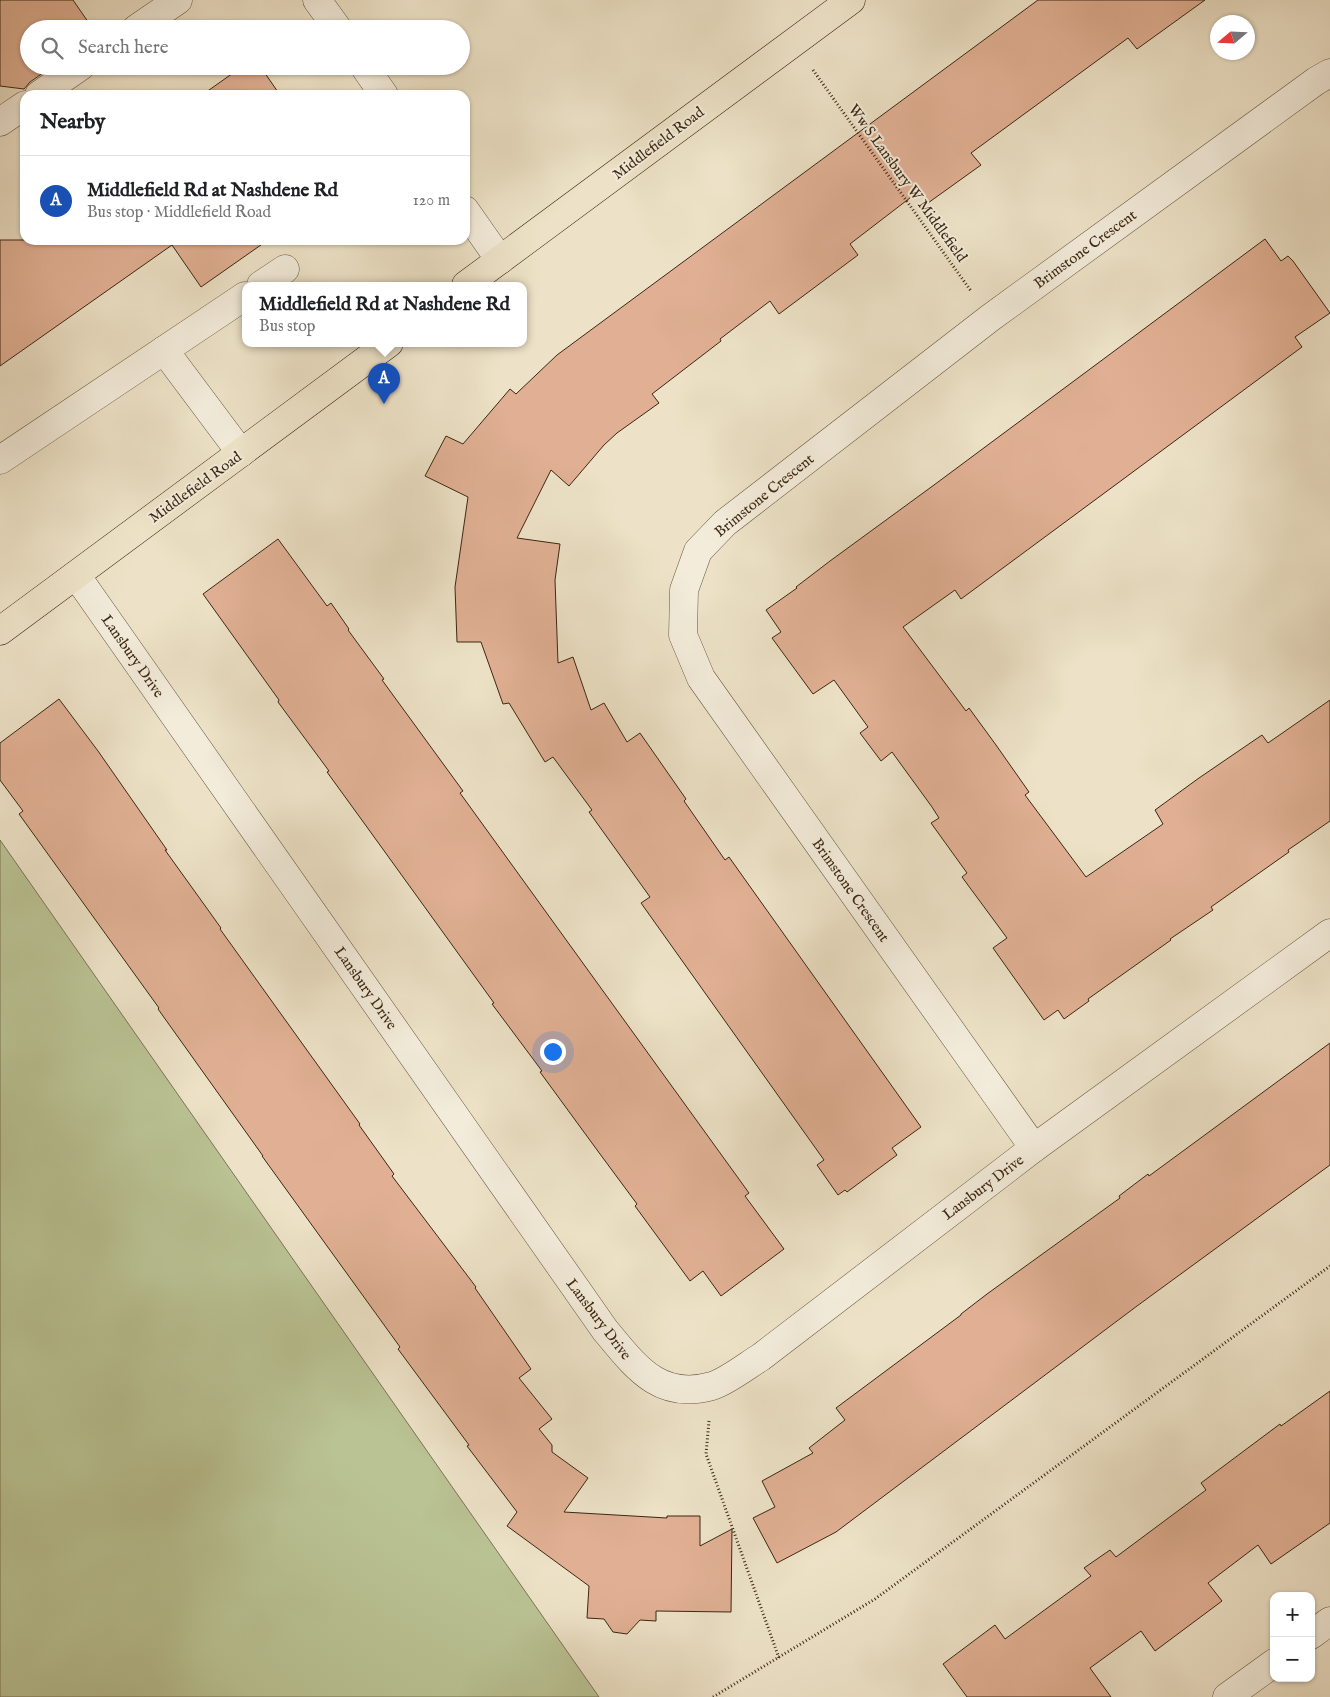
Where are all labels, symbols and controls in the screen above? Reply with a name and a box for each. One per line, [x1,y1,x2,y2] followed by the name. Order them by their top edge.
[1210,15,1255,60] north arrow
[20,20,470,75] search box
[38,34,66,62] icon: search
[78,36,169,60] text: Search here
[844,101,972,267] street label: Ww S Lansbury W Middlefield
[609,102,709,184] street label: Middlefield Road
[40,109,105,136] text: Nearby
[87,179,338,203] text: Middlefield Rd at Nashdene Rd
[51,191,61,211] text: A
[413,191,450,211] text: 120 m
[87,203,271,223] text: Bus stop · Middlefield Road
[1030,206,1140,293] street label: Brimstone Crescent
[242,282,527,347] popup
[259,293,510,317] text: Middlefield Rd at Nashdene Rd
[259,317,315,337] text: Bus stop
[368,363,400,404] pin: A
[145,447,246,527] street label: Middlefield Road
[711,450,818,541] street label: Brimstone Crescent
[97,611,168,702] street label: Lansbury Drive
[808,835,893,946] street label: Brimstone Crescent
[330,943,401,1034] street label: Lansbury Drive
[540,1039,566,1065] your location
[939,1150,1028,1224] street label: Lansbury Drive
[562,1275,636,1364] street label: Lansbury Drive
[1270,1592,1315,1682] map controls
[1270,1592,1315,1637] button: +
[1270,1637,1315,1682] button: −

